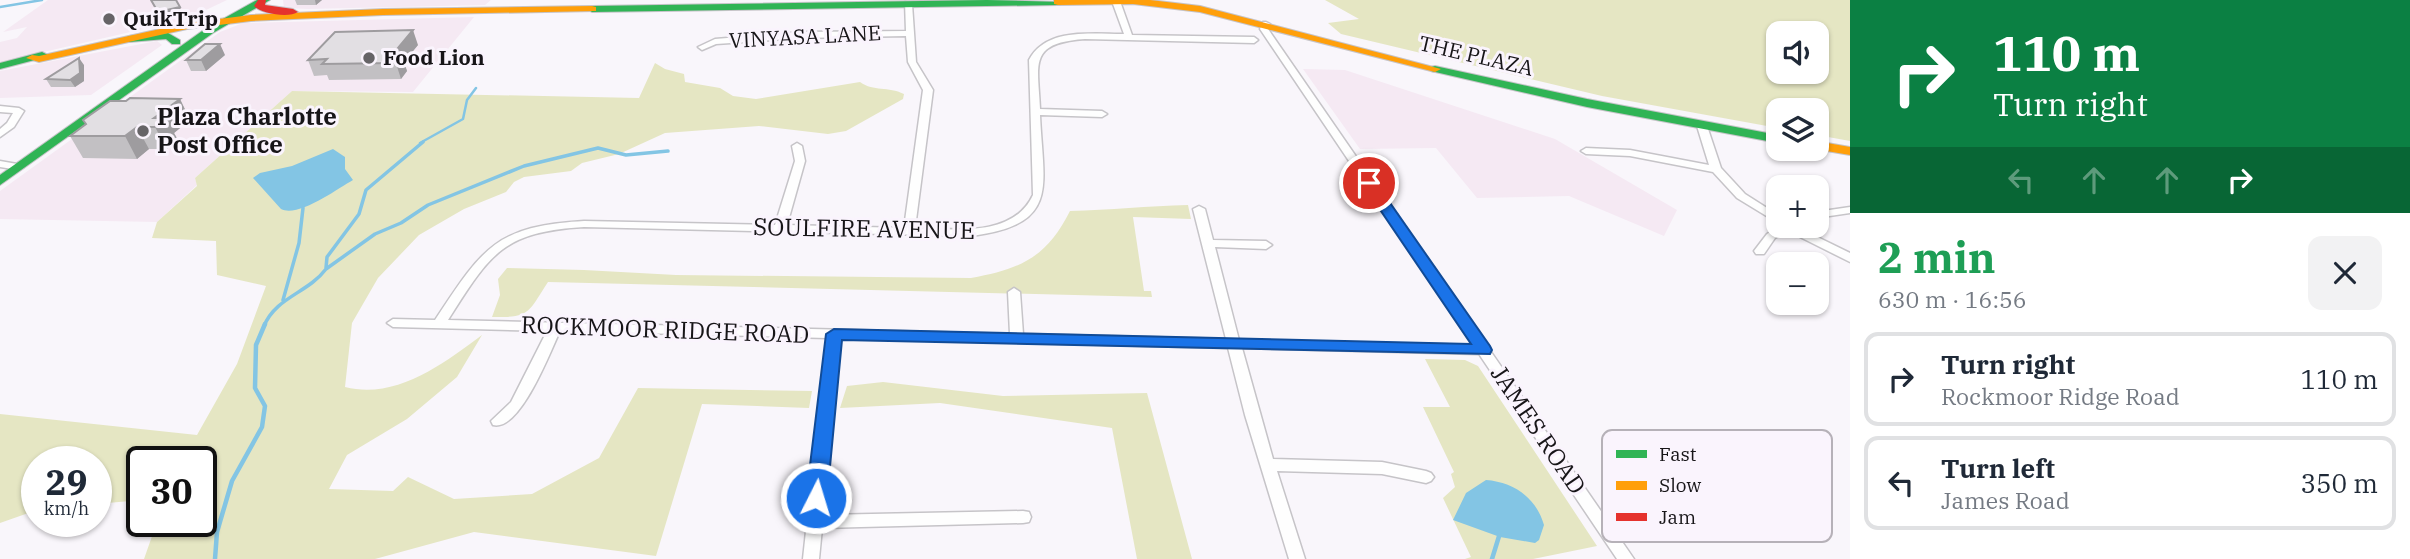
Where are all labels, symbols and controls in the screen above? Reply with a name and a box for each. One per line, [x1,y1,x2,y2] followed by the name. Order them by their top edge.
[123,4,218,32] place label: QuikTrip
[101,11,117,27] marker: QuikTrip
[728,18,882,54] street label: VINYASA LANE
[1766,21,1829,315] map controls
[1766,21,1829,84] button: sound
[1993,21,2140,84] text: 110 m
[1416,28,1537,82] street label: THE PLAZA
[1878,28,1969,119] icon: right
[383,43,485,71] place label: Food Lion
[361,50,377,66] marker: Food Lion
[1993,83,2148,125] text: Turn right
[1766,98,1829,161] button: layers
[157,100,337,160] place label: Plaza Charlotte Post Office
[135,123,151,139] marker: Plaza Charlotte Post Office
[1339,153,1399,213] pin
[2002,161,2040,199] icon: left
[2075,161,2113,199] icon: ahead
[2148,161,2186,199] icon: ahead
[2221,161,2259,199] icon: right
[1350,164,1388,202] icon: arrive
[1766,175,1829,238] button: +
[753,210,975,246] street label: SOULFIRE AVENUE
[1878,230,1996,285] text: 2 min
[2308,236,2382,310] button: close
[1766,252,1829,315] button: −
[1878,284,2027,314] text: 630 m · 16:56
[520,308,810,350] street label: ROCKMOOR RIDGE ROAD
[1941,347,2075,381] text: Turn right
[1484,359,1594,500] street label: JAMES ROAD
[1882,360,1920,398] icon: right
[2300,362,2378,396] text: 110 m
[1941,381,2180,411] text: Rockmoor Ridge Road
[1602,430,1832,542] legend
[1659,442,1697,466] text: Fast
[126,446,217,537] speed limit sign: 30
[1941,451,2055,485] text: Turn left
[45,459,88,505] text: 29
[779,461,853,535] position arrow
[1882,464,1920,502] icon: left
[2300,466,2378,500] text: 350 m
[1659,473,1701,497] text: Slow
[1941,485,2070,515] text: James Road
[44,497,89,520] text: km/h
[1659,505,1696,529] text: Jam

